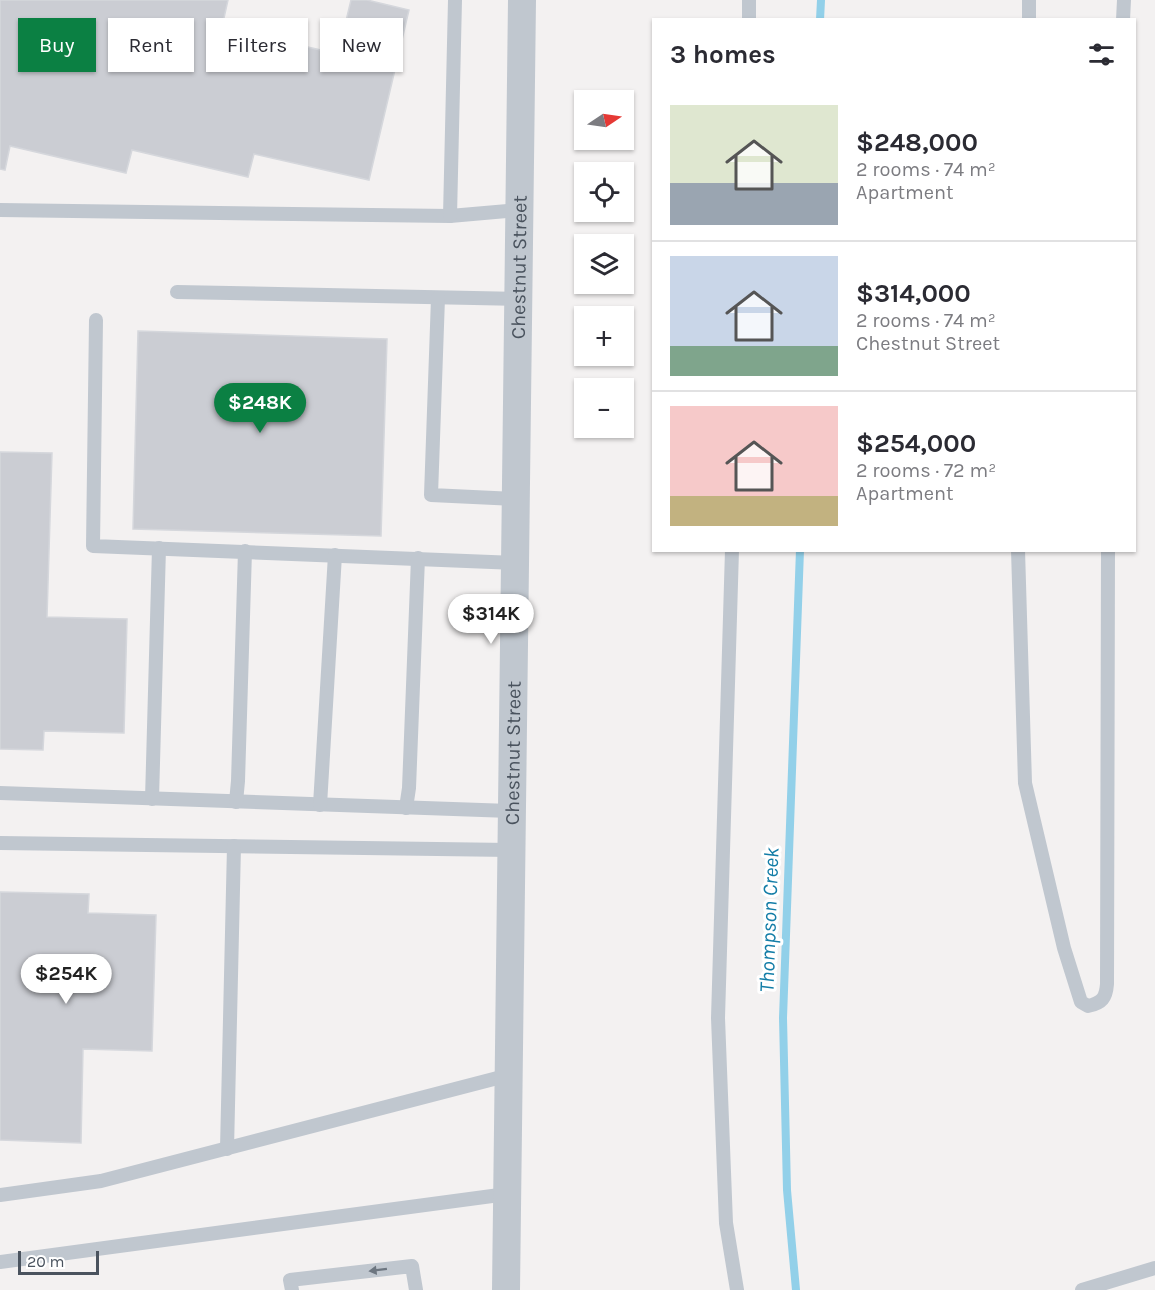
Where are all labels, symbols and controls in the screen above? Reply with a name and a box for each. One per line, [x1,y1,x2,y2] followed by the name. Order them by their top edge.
[18,18,96,72] chip: Buy
[108,18,194,72] chip: Rent
[206,18,308,72] chip: Filters
[320,18,403,72] chip: New
[1085,38,1118,71] icon: filters
[670,39,776,70] text: 3 homes
[574,90,634,150] north arrow
[574,90,634,438] map controls
[856,127,978,158] text: $248,000
[718,129,790,201] icon: home
[856,158,996,181] text: 2 rooms · 74 m²
[574,162,634,222] button: locate
[856,181,954,204] text: Apartment
[506,194,531,339] street label: Chestnut Street
[574,234,634,294] button: layers
[856,278,971,309] text: $314,000
[718,280,790,352] icon: home
[574,306,634,366] button: +
[856,309,996,332] text: 2 rooms · 74 m²
[856,332,1000,355] text: Chestnut Street
[574,378,634,438] button: −
[218,383,302,434] pin: $248K
[228,391,292,414] text: $248K
[856,428,976,459] text: $254,000
[718,430,790,502] icon: home
[856,459,996,482] text: 2 rooms · 72 m²
[856,482,954,505] text: Apartment
[449,594,533,645] pin: $314K
[462,602,520,625] text: $314K
[500,680,525,825] street label: Chestnut Street
[754,847,784,993] water label: Thompson Creek
[24,954,108,1005] pin: $254K
[35,962,97,985] text: $254K
[18,1248,99,1276] scale bar
[27,1252,65,1271] text: 20 m
[368,1265,387,1275] one-way arrow

